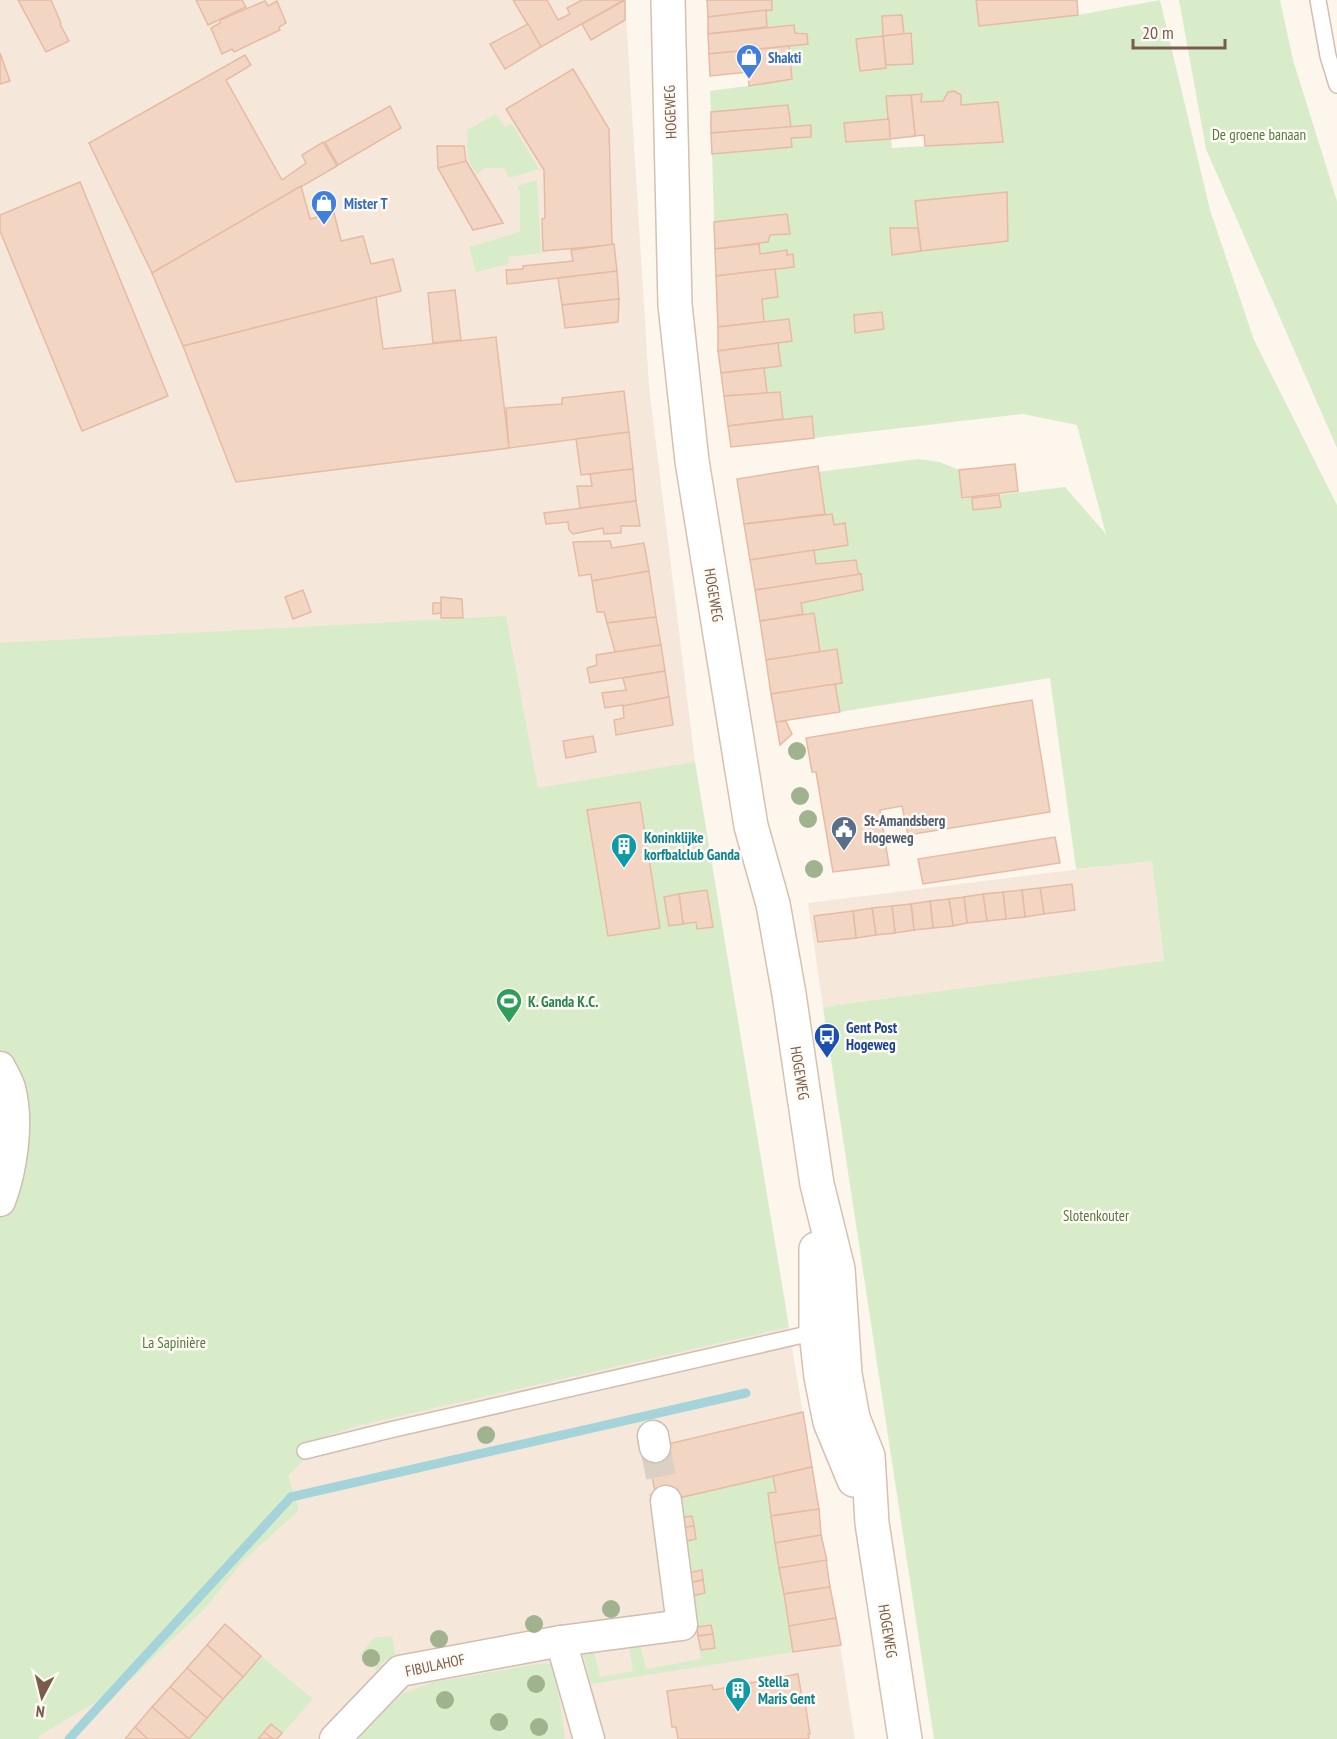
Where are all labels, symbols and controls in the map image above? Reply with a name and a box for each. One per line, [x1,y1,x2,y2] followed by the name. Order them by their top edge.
[1133,12,1224,50] scale bar
[1142,21,1174,44] text: 20 m
[734,42,764,80] shop icon: Shakti
[768,48,801,67] place label: Shakti
[660,85,680,139] street label: HOGEWEG
[1212,125,1306,144] park label: De groene banaan
[309,188,339,226] shop icon: Mister T
[344,194,388,213] place label: Mister T
[700,567,728,623] street label: HOGEWEG
[864,811,946,847] place label: St-Amandsberg Hogeweg
[829,814,859,852] public building icon: St-Amandsberg Hogeweg
[644,828,740,864] place label: Koninklijke korfbalclub Ganda
[609,831,639,869] building icon: Koninklijke korfbalclub Ganda
[494,986,524,1024] sports icon: K. Ganda K.C.
[528,992,598,1011] place label: K. Ganda K.C.
[846,1018,898,1054] place label: Gent Post Hogeweg
[812,1021,842,1059] bus stop icon: Gent Post Hogeweg
[786,1045,814,1101] street label: HOGEWEG
[1063,1206,1130,1225] park label: Slotenkouter
[142,1333,206,1352] park label: La Sapinière
[874,1603,902,1659] street label: HOGEWEG
[403,1649,467,1681] street label: FIBULAHOF
[12,1667,72,1727] north arrow
[758,1672,816,1708] place label: Stella Maris Gent
[723,1675,753,1713] building icon: Stella Maris Gent
[35,1701,46,1722] text: N

